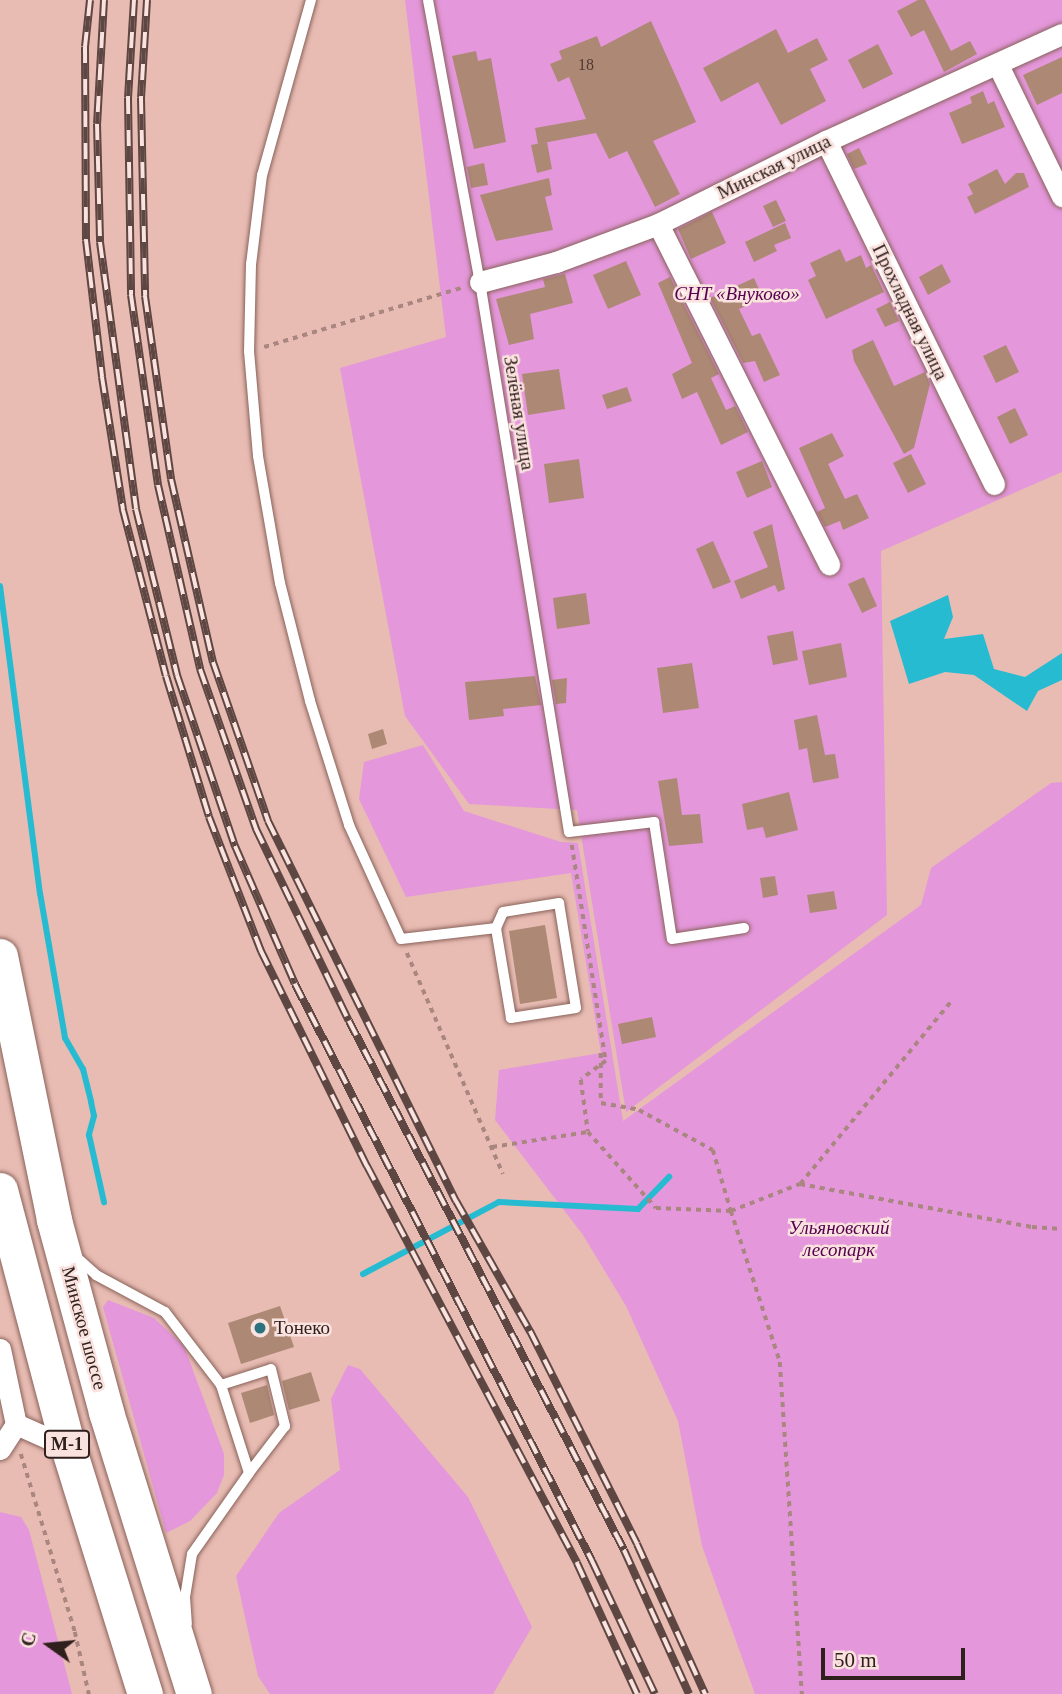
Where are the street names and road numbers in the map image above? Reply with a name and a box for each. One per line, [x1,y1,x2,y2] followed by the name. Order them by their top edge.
[714,130,834,204] street label: Минская улица
[867,240,953,384] street label: Прохладная улица
[499,354,539,472] street label: Зелёная улица
[57,1264,111,1392] street label: Минское шоссе
[42,1429,92,1458] road number: М-1

